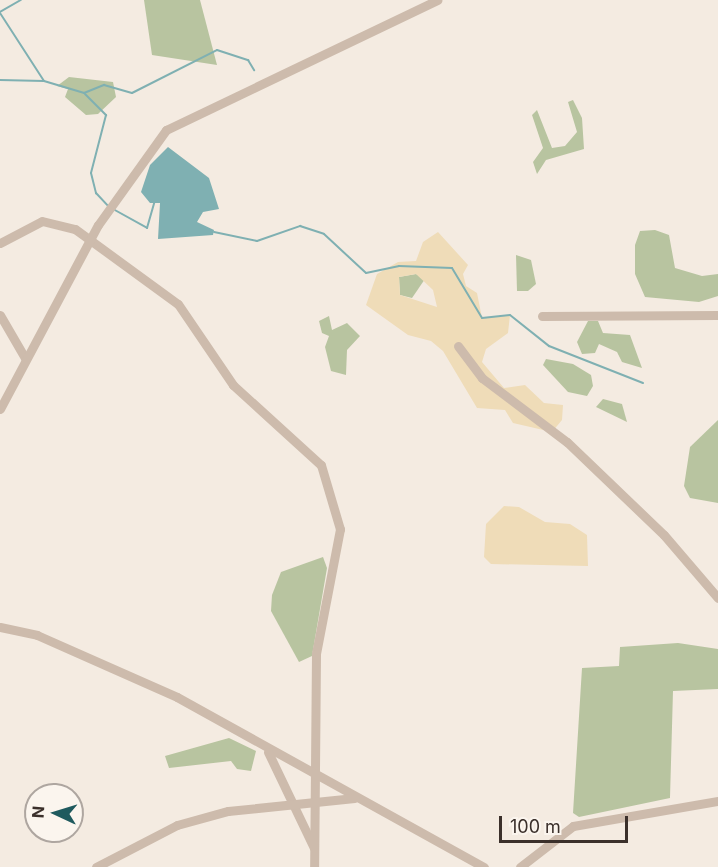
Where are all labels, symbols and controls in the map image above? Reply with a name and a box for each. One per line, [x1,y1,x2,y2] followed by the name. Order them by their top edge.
[24,783,84,843] north arrow
[502,804,631,842] scale bar
[28,805,48,819] text: N
[510,816,561,837] text: 100 m

